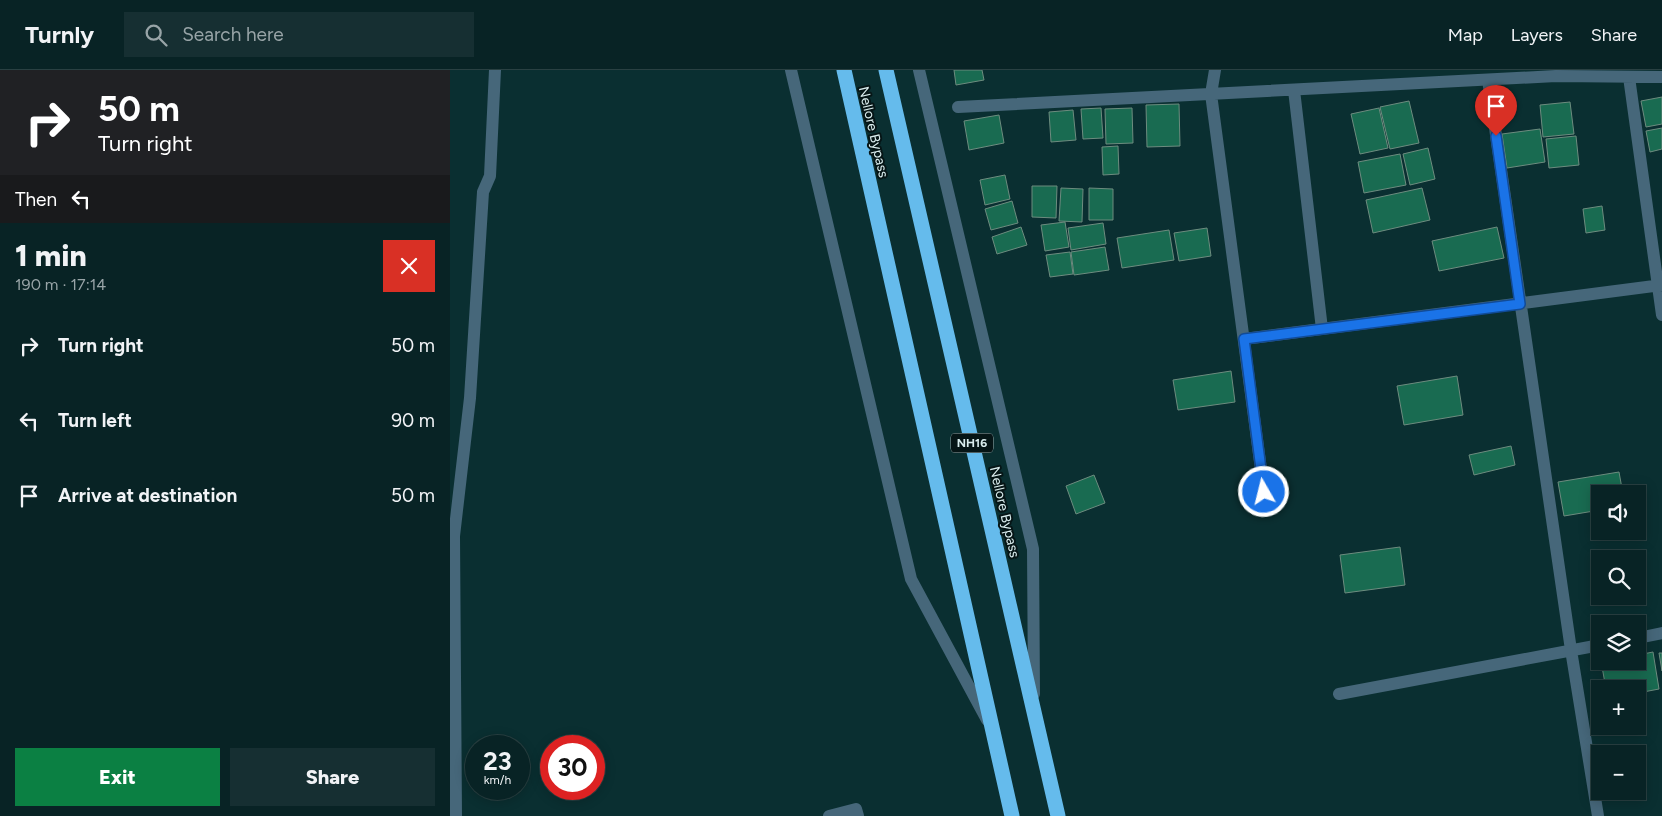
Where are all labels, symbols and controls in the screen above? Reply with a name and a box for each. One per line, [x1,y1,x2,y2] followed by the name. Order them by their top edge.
[124,12,474,57] search box
[25,20,94,49] text: Turnly
[142,21,170,49] icon: search
[182,23,284,46] text: Search here
[1448,24,1483,46] text: Map
[1511,24,1563,46] text: Layers
[1591,24,1637,46] text: Share
[855,85,892,179] street label: Nellore Bypass
[1475,85,1517,136] pin
[98,88,180,130] text: 50 m
[15,90,80,155] icon: right
[1482,92,1510,120] icon: arrive
[98,130,193,157] text: Turn right
[67,185,95,213] icon: left
[15,188,57,211] text: Then
[15,237,87,274] text: 1 min
[383,240,435,292] button: close
[15,275,106,294] text: 190 m · 17:14
[15,332,43,360] icon: right
[58,334,144,357] text: Turn right
[391,334,435,357] text: 50 m
[15,407,43,435] icon: left
[58,409,132,432] text: Turn left
[391,409,435,432] text: 90 m
[951,433,993,452] road number: NH16
[986,465,1023,559] street label: Nellore Bypass
[1237,465,1289,517] position arrow
[15,482,43,510] icon: arrive
[58,484,237,507] text: Arrive at destination
[391,484,435,507] text: 50 m
[1591,485,1646,800] map controls
[1591,485,1646,540] button: sound
[1591,550,1646,605] button: search
[1591,615,1646,670] button: layers
[1591,680,1646,735] button: +
[540,735,605,800] speed limit sign: 30
[1591,745,1646,800] button: −
[483,746,512,776] text: 23
[15,748,220,806] button: Exit
[230,748,435,806] button: Share
[484,773,511,787] text: km/h

